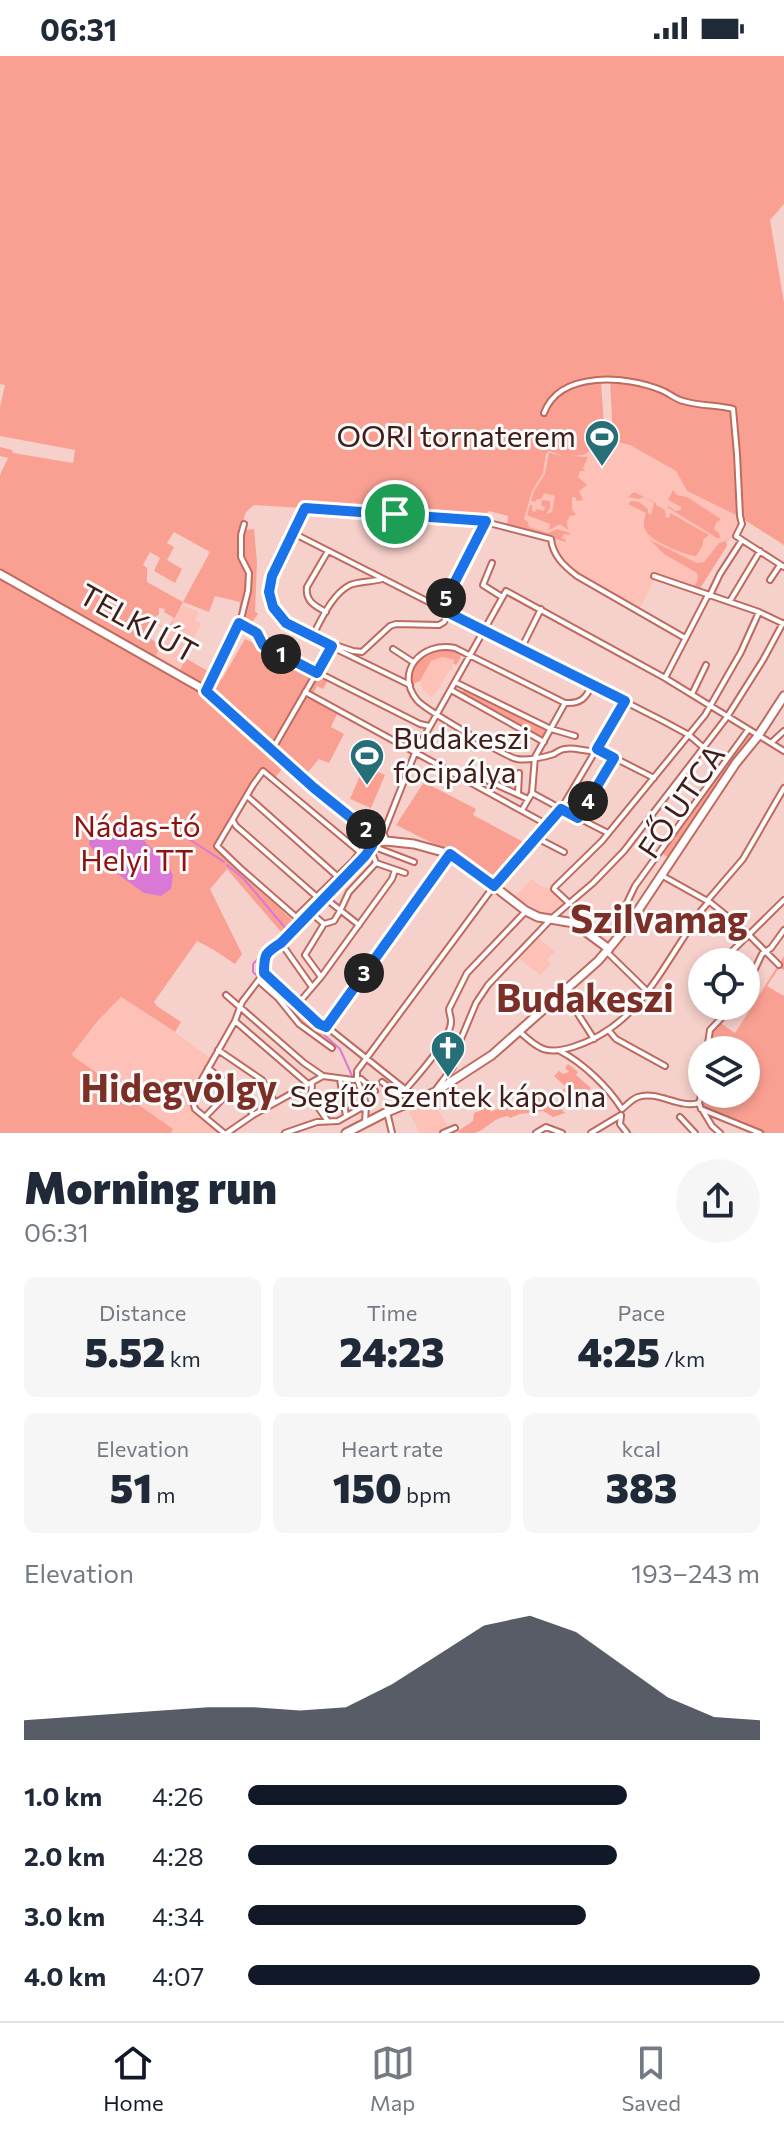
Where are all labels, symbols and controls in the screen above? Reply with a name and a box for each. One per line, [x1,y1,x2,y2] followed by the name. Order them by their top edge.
[40,10,117,47] text: 06:31
[337,416,576,453] place label: OORI tornaterem
[583,418,621,468] sports icon: OORI tornaterem
[361,480,429,548] pin
[373,492,417,536] icon: arrive
[74,574,205,669] street label: TELKI ÚT
[426,578,466,618] pin: 5
[440,584,452,611] text: 5
[261,634,301,674] pin: 1
[276,640,286,667] text: 1
[393,718,530,789] place label: Budakeszi focipálya
[348,737,386,787] sports icon: Budakeszi focipálya
[629,737,731,864] street label: FŐ UTCA
[568,781,608,821] pin: 4
[581,787,595,814] text: 4
[73,806,201,877] park label: Nádas-tó Helyi TT
[346,809,386,849] pin: 2
[360,815,372,842] text: 2
[570,894,748,941] district label: Szilvamag
[688,948,760,1108] map controls
[688,948,760,1020] button: locate
[344,953,384,993] pin: 3
[358,959,370,986] text: 3
[496,973,674,1020] district label: Budakeszi
[429,1029,467,1079] church icon: Segítő Szentek kápolna
[688,1036,760,1108] button: layers
[81,1063,278,1110] district label: Hidegvölgy
[290,1076,606,1113] place label: Segítő Szentek kápolna
[24,1159,277,1213] text: Morning run
[676,1159,760,1243] button: share
[24,1216,89,1247] text: 06:31
[99,1299,186,1326] text: Distance
[367,1299,417,1326] text: Time
[617,1299,665,1326] text: Pace
[85,1326,165,1375] text: 5.52
[339,1326,445,1375] text: 24:23
[577,1326,660,1375] text: 4:25
[165,1345,201,1372] text: km
[660,1345,705,1372] text: /km
[96,1435,189,1462] text: Elevation
[341,1435,443,1462] text: Heart rate
[622,1435,661,1462] text: kcal
[110,1462,152,1511] text: 51
[333,1462,402,1511] text: 150
[605,1462,677,1511] text: 383
[152,1481,175,1508] text: m
[402,1481,451,1508] text: bpm
[24,1557,134,1588] text: Elevation
[631,1557,760,1588] text: 193–243 m
[24,1780,102,1811] text: 1.0 km
[152,1780,204,1811] text: 4:26
[24,1840,105,1871] text: 2.0 km
[152,1840,204,1871] text: 4:28
[24,1900,105,1931] text: 3.0 km
[152,1900,204,1931] text: 4:34
[24,1960,106,1991] text: 4.0 km
[152,1960,204,1991] text: 4:07
[103,2041,164,2116] tab: Home
[370,2041,415,2116] tab: Map
[621,2041,681,2116] tab: Saved

